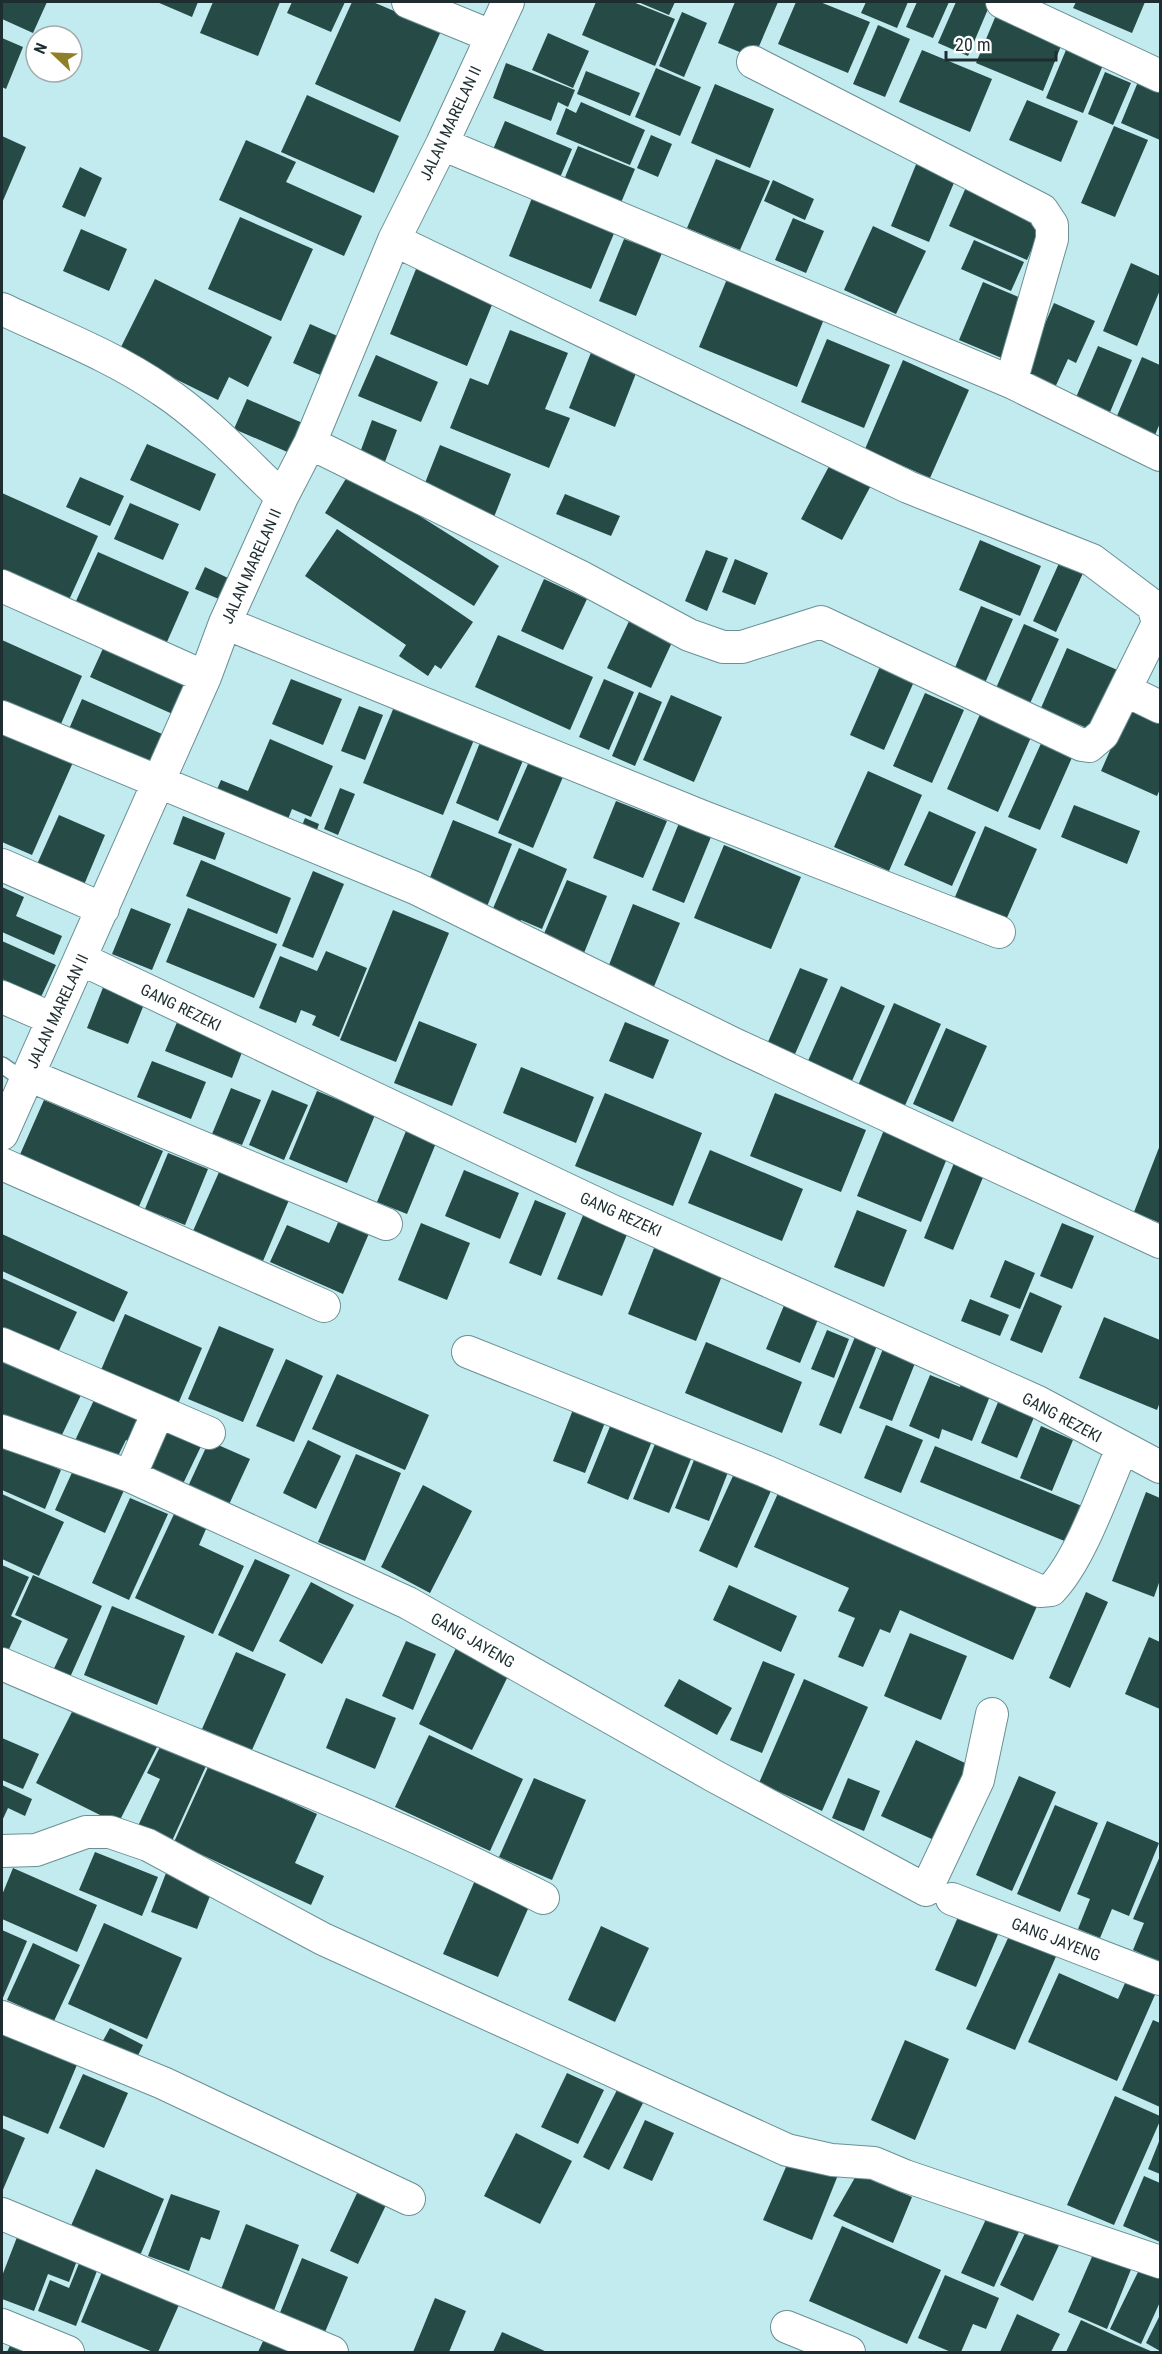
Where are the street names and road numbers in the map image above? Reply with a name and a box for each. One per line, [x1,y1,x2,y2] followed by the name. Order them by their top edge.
[416,63,485,183] street label: JALAN MARELAN II
[218,506,285,627] street label: JALAN MARELAN II
[23,951,92,1071] street label: JALAN MARELAN II
[137,980,224,1035] street label: GANG REZEKI
[577,1188,664,1241] street label: GANG REZEKI
[1019,1389,1105,1446] street label: GANG REZEKI
[428,1609,518,1672] street label: GANG JAYENG
[1009,1914,1103,1965] street label: GANG JAYENG

